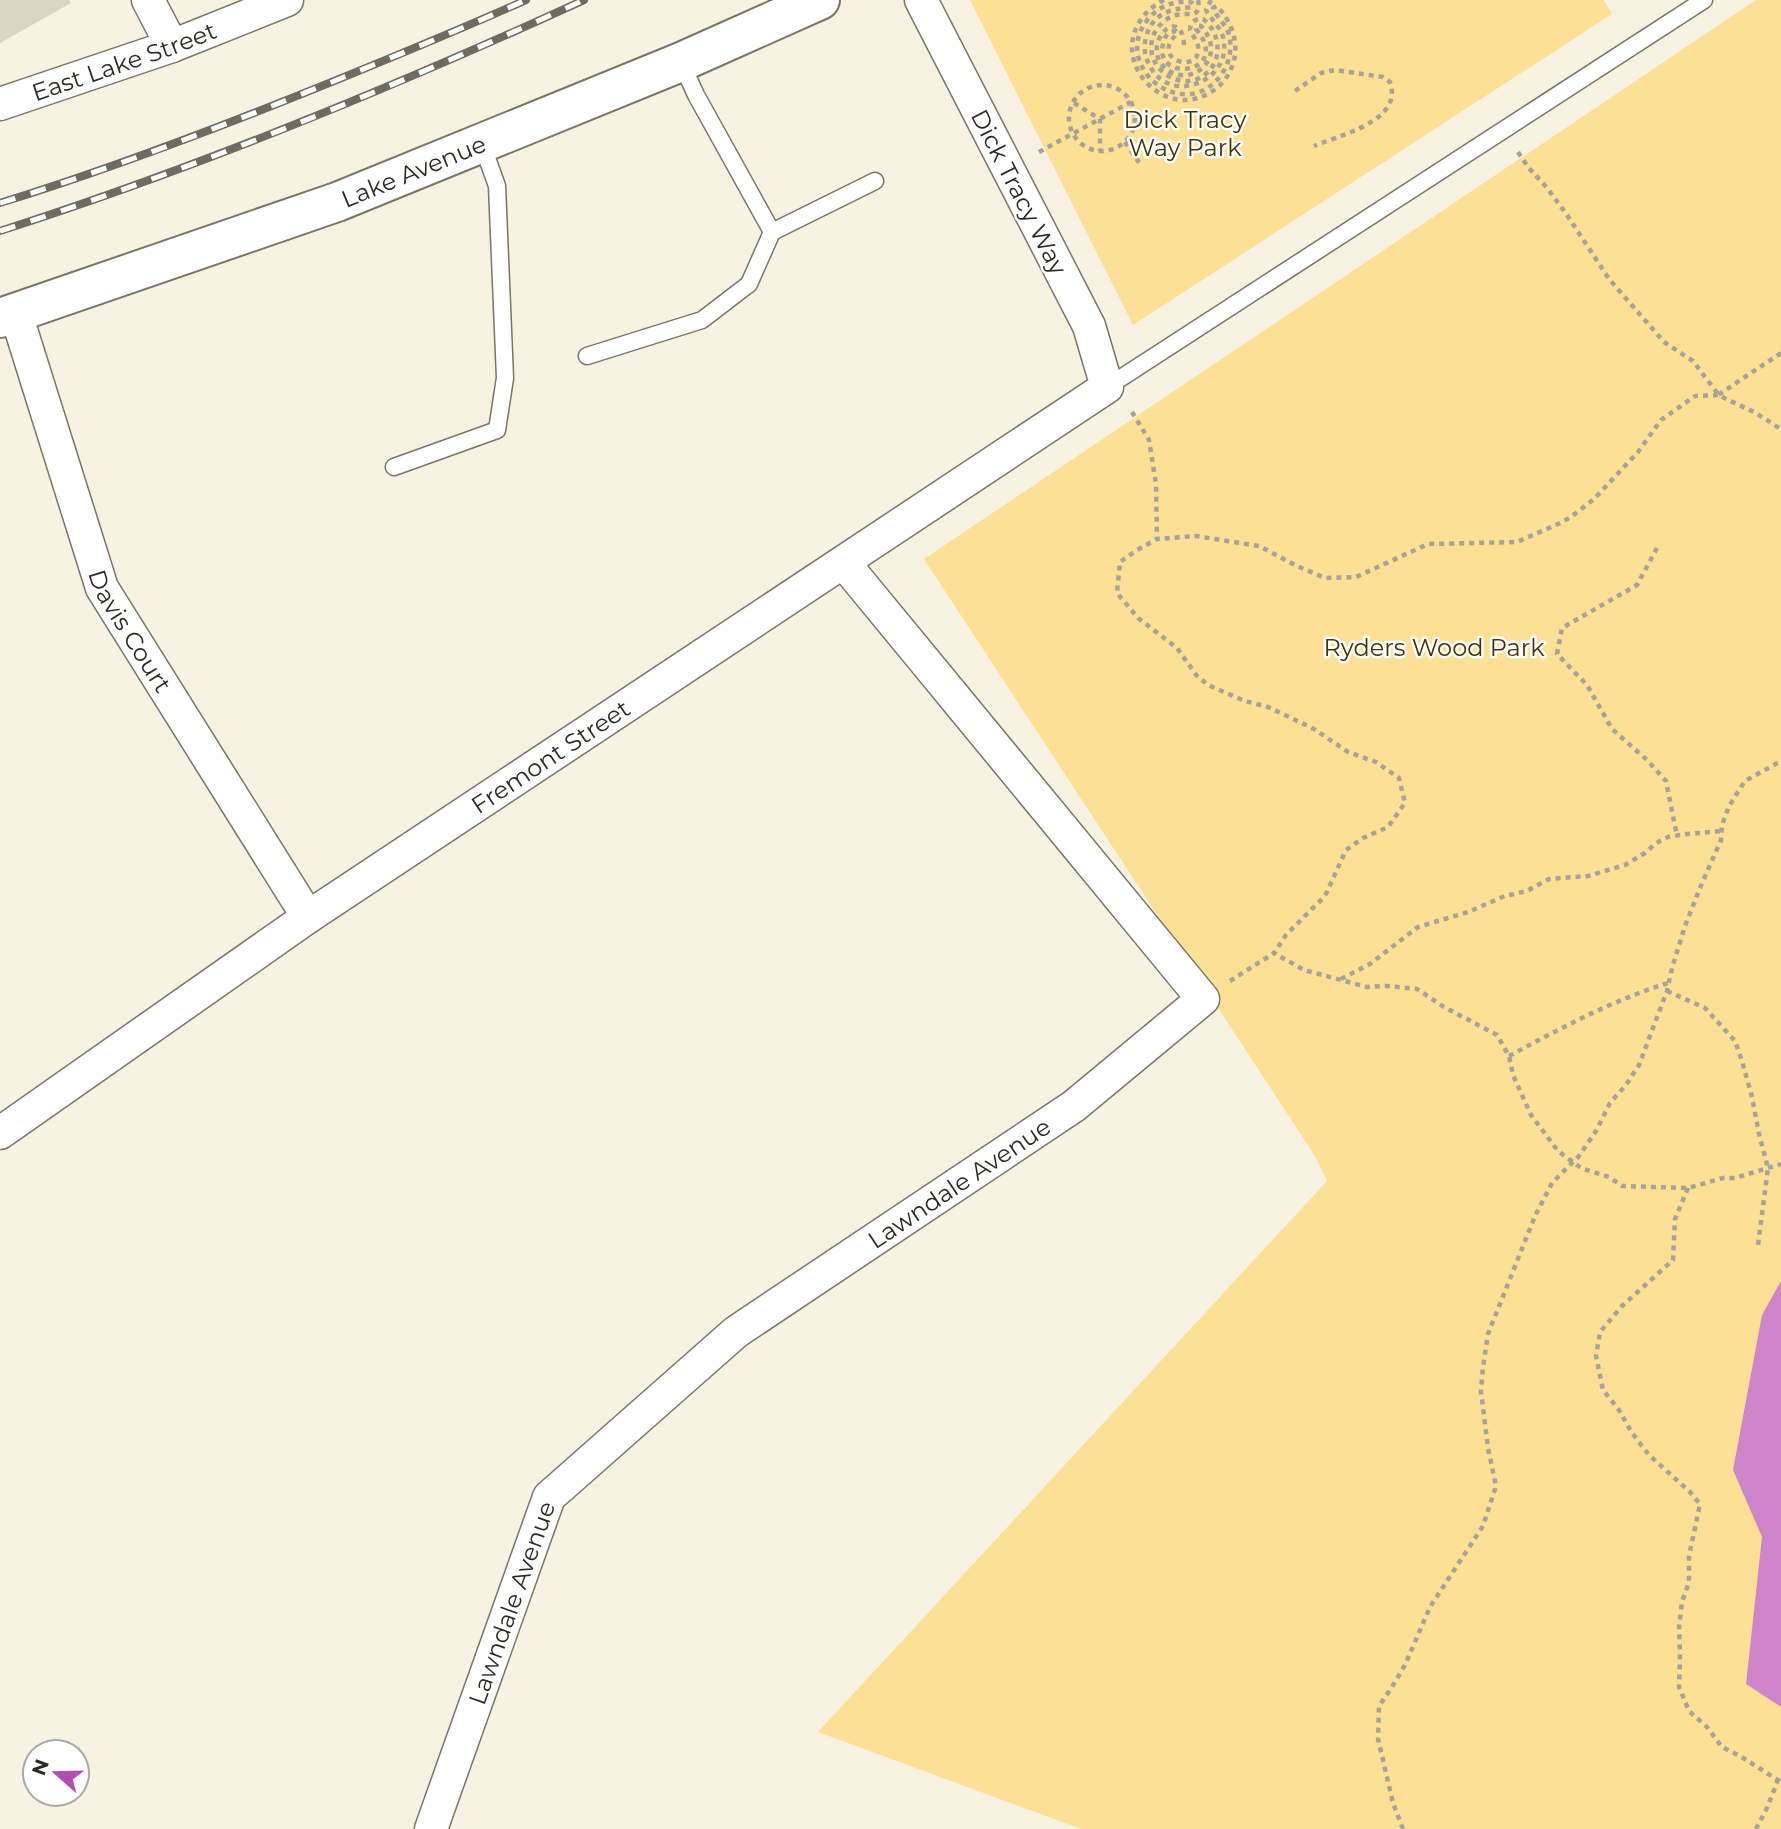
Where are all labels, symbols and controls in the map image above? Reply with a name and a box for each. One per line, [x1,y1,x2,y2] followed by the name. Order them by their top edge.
[28,15,220,107] street label: East Lake Street
[965,105,1073,279] street label: Dick Tracy Way
[1124,105,1246,162] park label: Dick Tracy Way Park
[337,128,490,213] street label: Lake Avenue
[83,566,178,698] street label: Davis Court
[1323,633,1545,662] park label: Ryders Wood Park
[466,693,635,819] street label: Fremont Street
[862,1111,1056,1254] street label: Lawndale Avenue
[462,1497,561,1708] street label: Lawndale Avenue
[21,1738,91,1808] north arrow
[27,1756,54,1779] text: N

